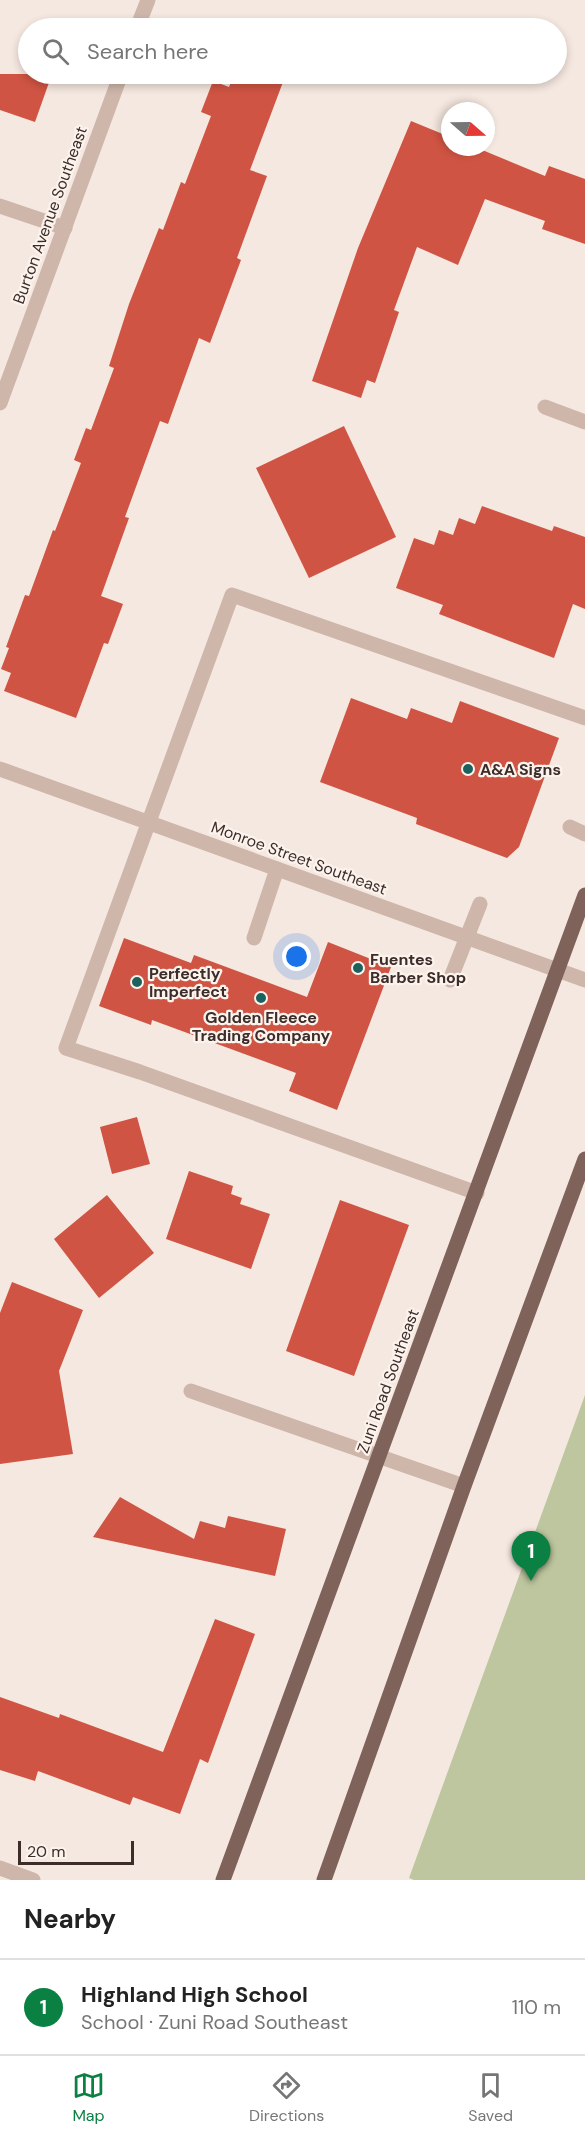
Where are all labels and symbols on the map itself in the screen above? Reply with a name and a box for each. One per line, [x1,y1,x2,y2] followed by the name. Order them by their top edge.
[441,102,495,156] north arrow
[8,123,92,307] street label: Burton Avenue Southeast
[480,759,561,780] place label: A&A Signs
[461,762,475,776] marker: A&A Signs
[208,816,390,900] street label: Monroe Street Southeast
[282,942,311,971] your location
[370,949,466,988] place label: Fuentes Barber Shop
[351,961,365,975] marker: Fuentes Barber Shop
[149,963,227,1002] place label: Perfectly Imperfect
[130,975,144,989] marker: Perfectly Imperfect
[254,991,268,1005] marker: Golden Fleece Trading Company
[192,1007,331,1046] place label: Golden Fleece Trading Company
[352,1306,424,1456] street label: Zuni Road Southeast
[512,1532,550,1581] pin: 1
[18,1838,134,1866] scale bar

